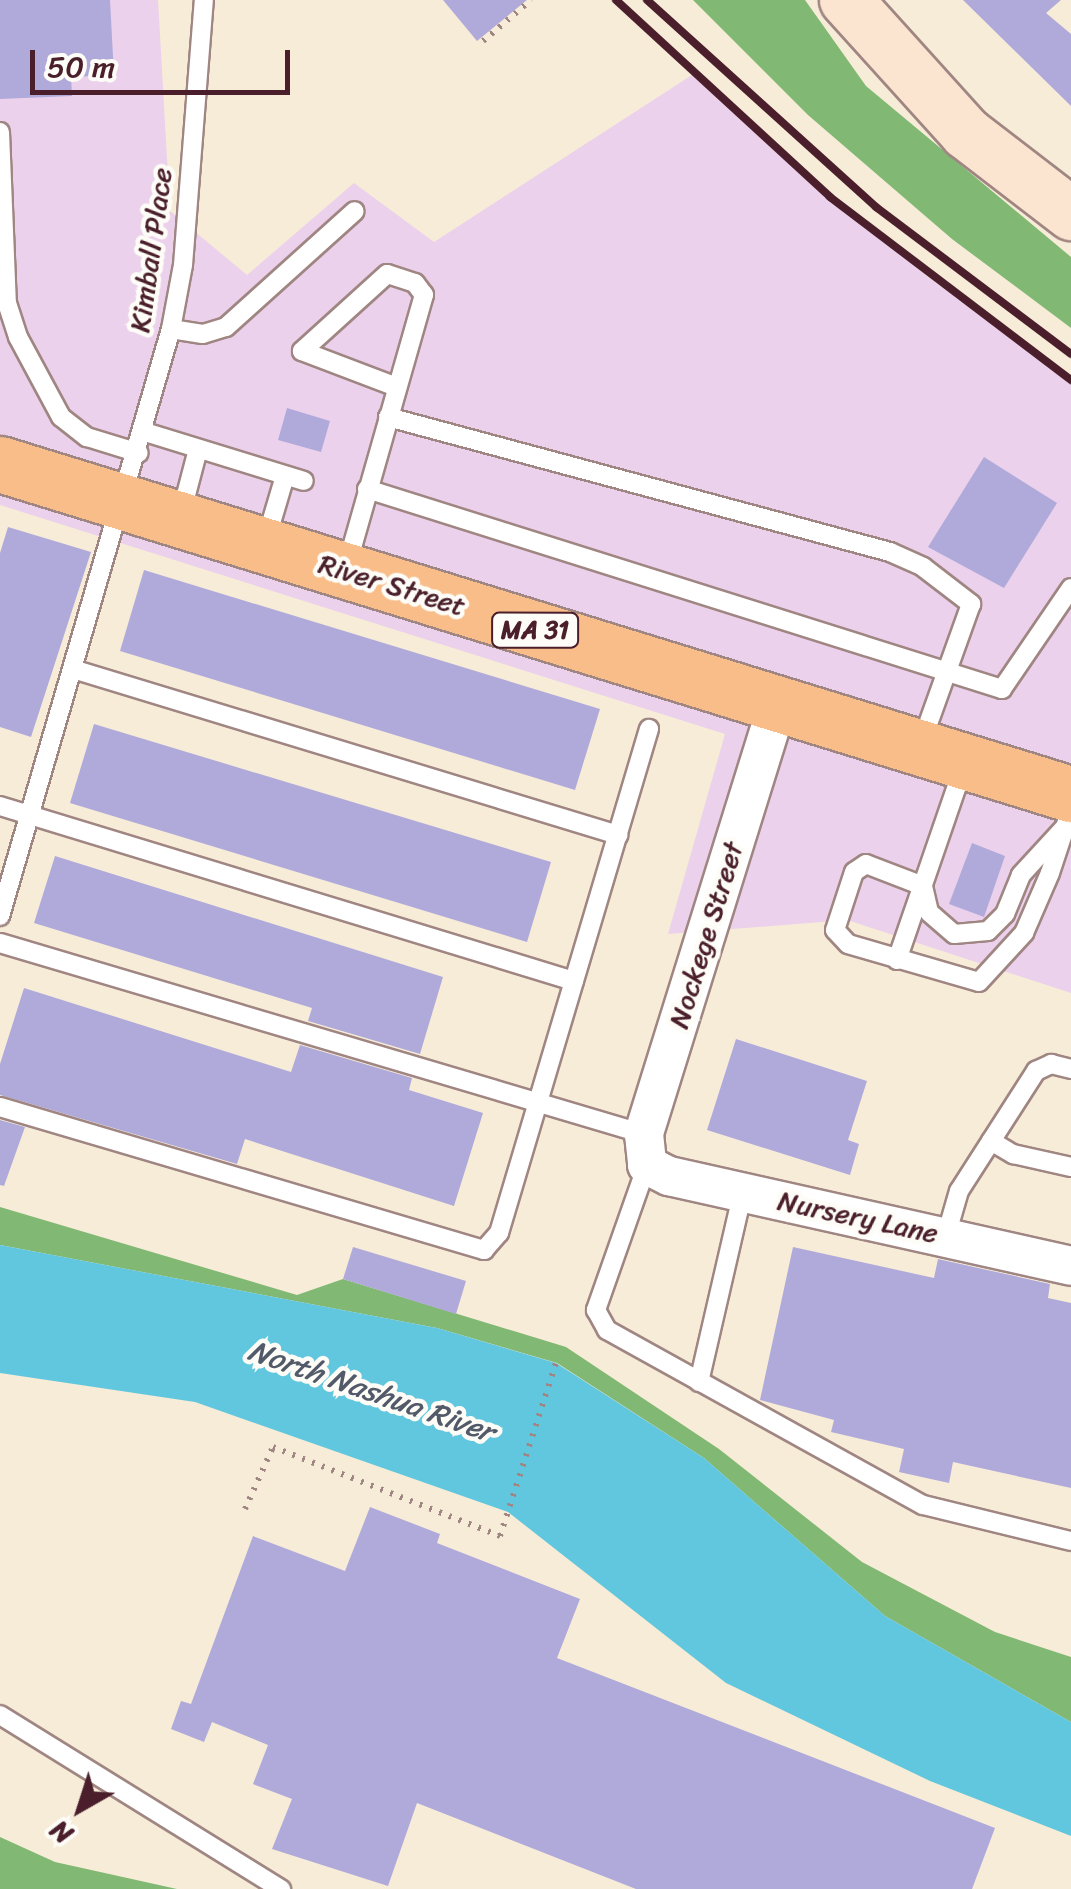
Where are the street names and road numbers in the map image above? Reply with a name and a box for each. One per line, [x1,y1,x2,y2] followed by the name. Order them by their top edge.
[123,166,179,334] street label: Kimball Place
[314,547,470,623] street label: River Street
[490,610,580,650] road number: MA 31
[662,838,750,1032] street label: Nockege Street
[775,1184,941,1250] street label: Nursery Lane

